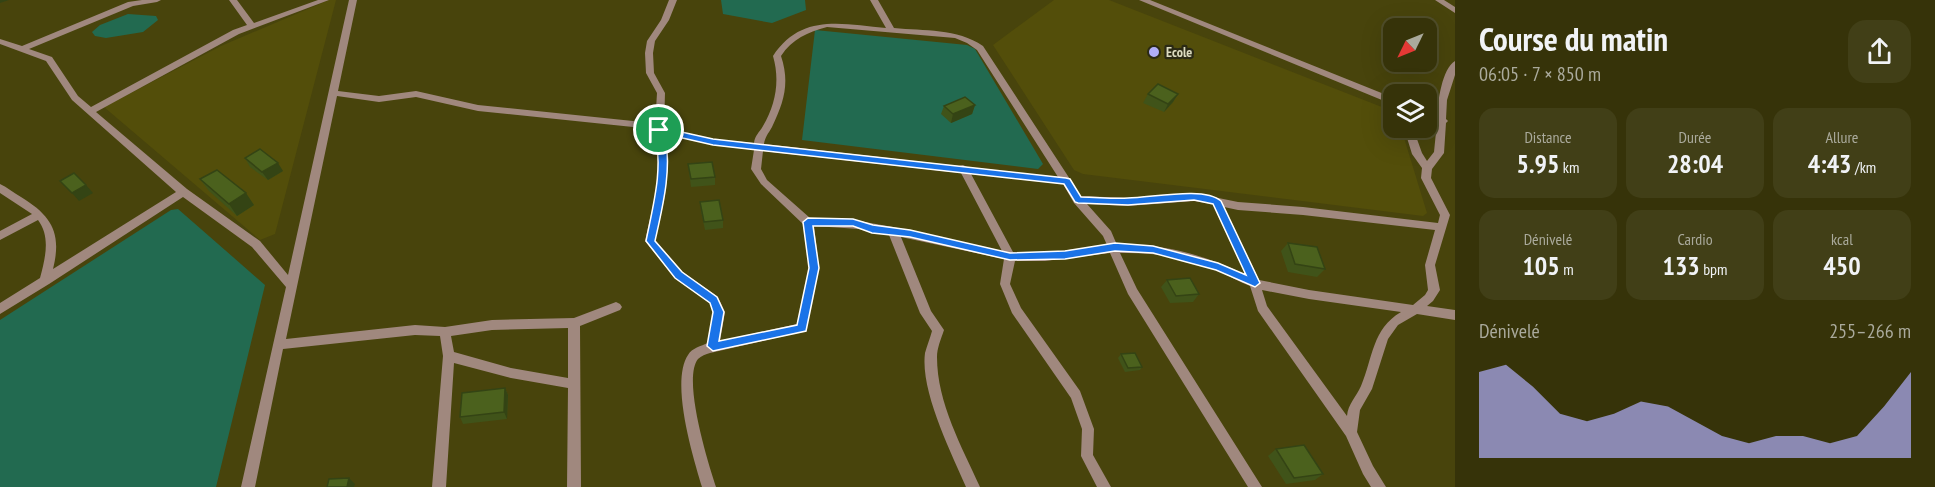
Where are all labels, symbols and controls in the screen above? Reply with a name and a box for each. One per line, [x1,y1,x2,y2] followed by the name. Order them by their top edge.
[1479,17,1668,60] text: Course du matin
[1383,18,1437,72] north arrow
[1383,18,1437,138] map controls
[1848,20,1911,83] button: share
[1166,43,1192,61] place label: Ecole
[1147,45,1161,59] marker: Ecole
[1479,61,1601,87] text: 06:05 · 7 × 850 m
[1383,84,1437,138] button: layers
[633,104,684,155] pin
[642,113,675,146] icon: arrive
[1524,127,1572,147] text: Distance
[1679,127,1711,147] text: Durée
[1826,127,1858,147] text: Allure
[1517,147,1559,180] text: 5.95
[1667,147,1723,180] text: 28:04
[1808,147,1852,180] text: 4:43
[1559,157,1579,177] text: km
[1852,157,1876,177] text: /km
[1524,229,1572,249] text: Dénivelé
[1677,229,1713,249] text: Cardio
[1831,229,1853,249] text: kcal
[1522,249,1560,282] text: 105
[1662,249,1700,282] text: 133
[1823,249,1861,282] text: 450
[1560,259,1574,279] text: m
[1700,259,1728,279] text: bpm
[1479,318,1540,344] text: Dénivelé
[1829,318,1911,344] text: 255–266 m

